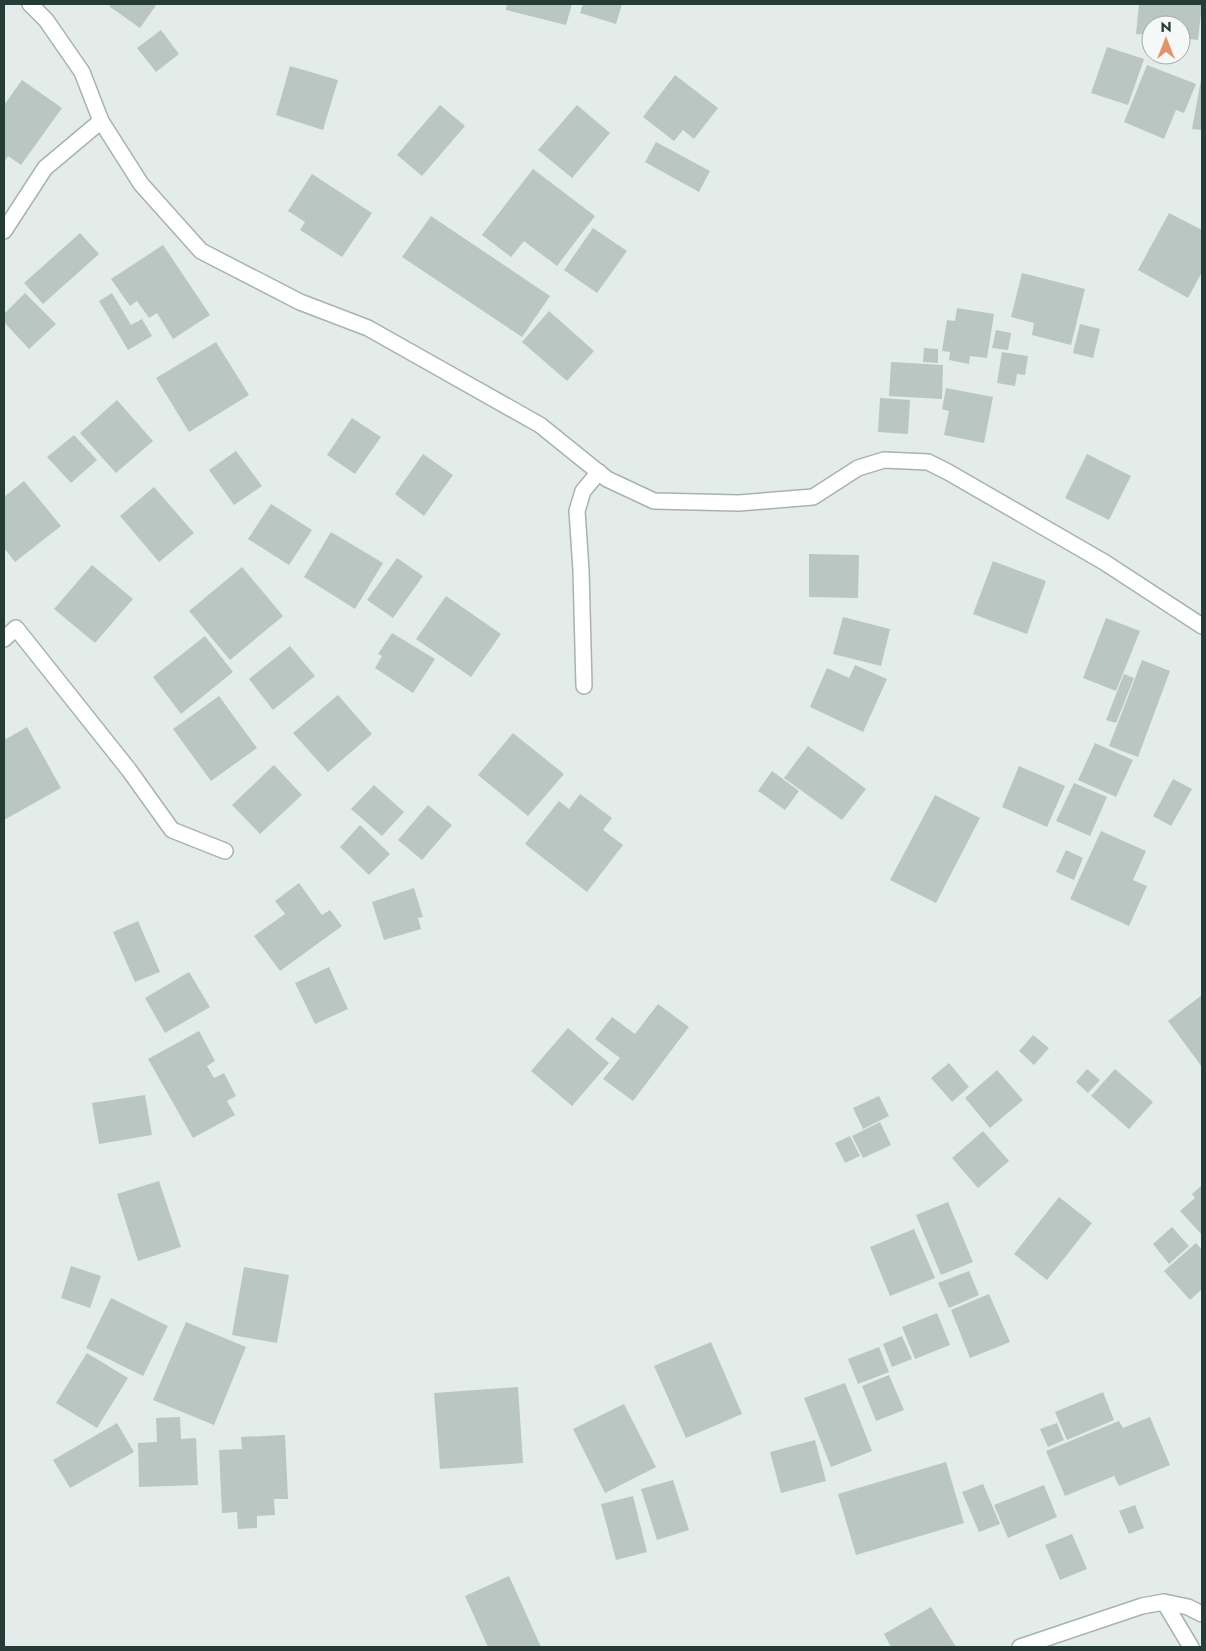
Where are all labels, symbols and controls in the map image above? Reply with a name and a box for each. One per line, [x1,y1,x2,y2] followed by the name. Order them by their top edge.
[1141,15,1191,65] north arrow
[1160,17,1172,37] text: N

